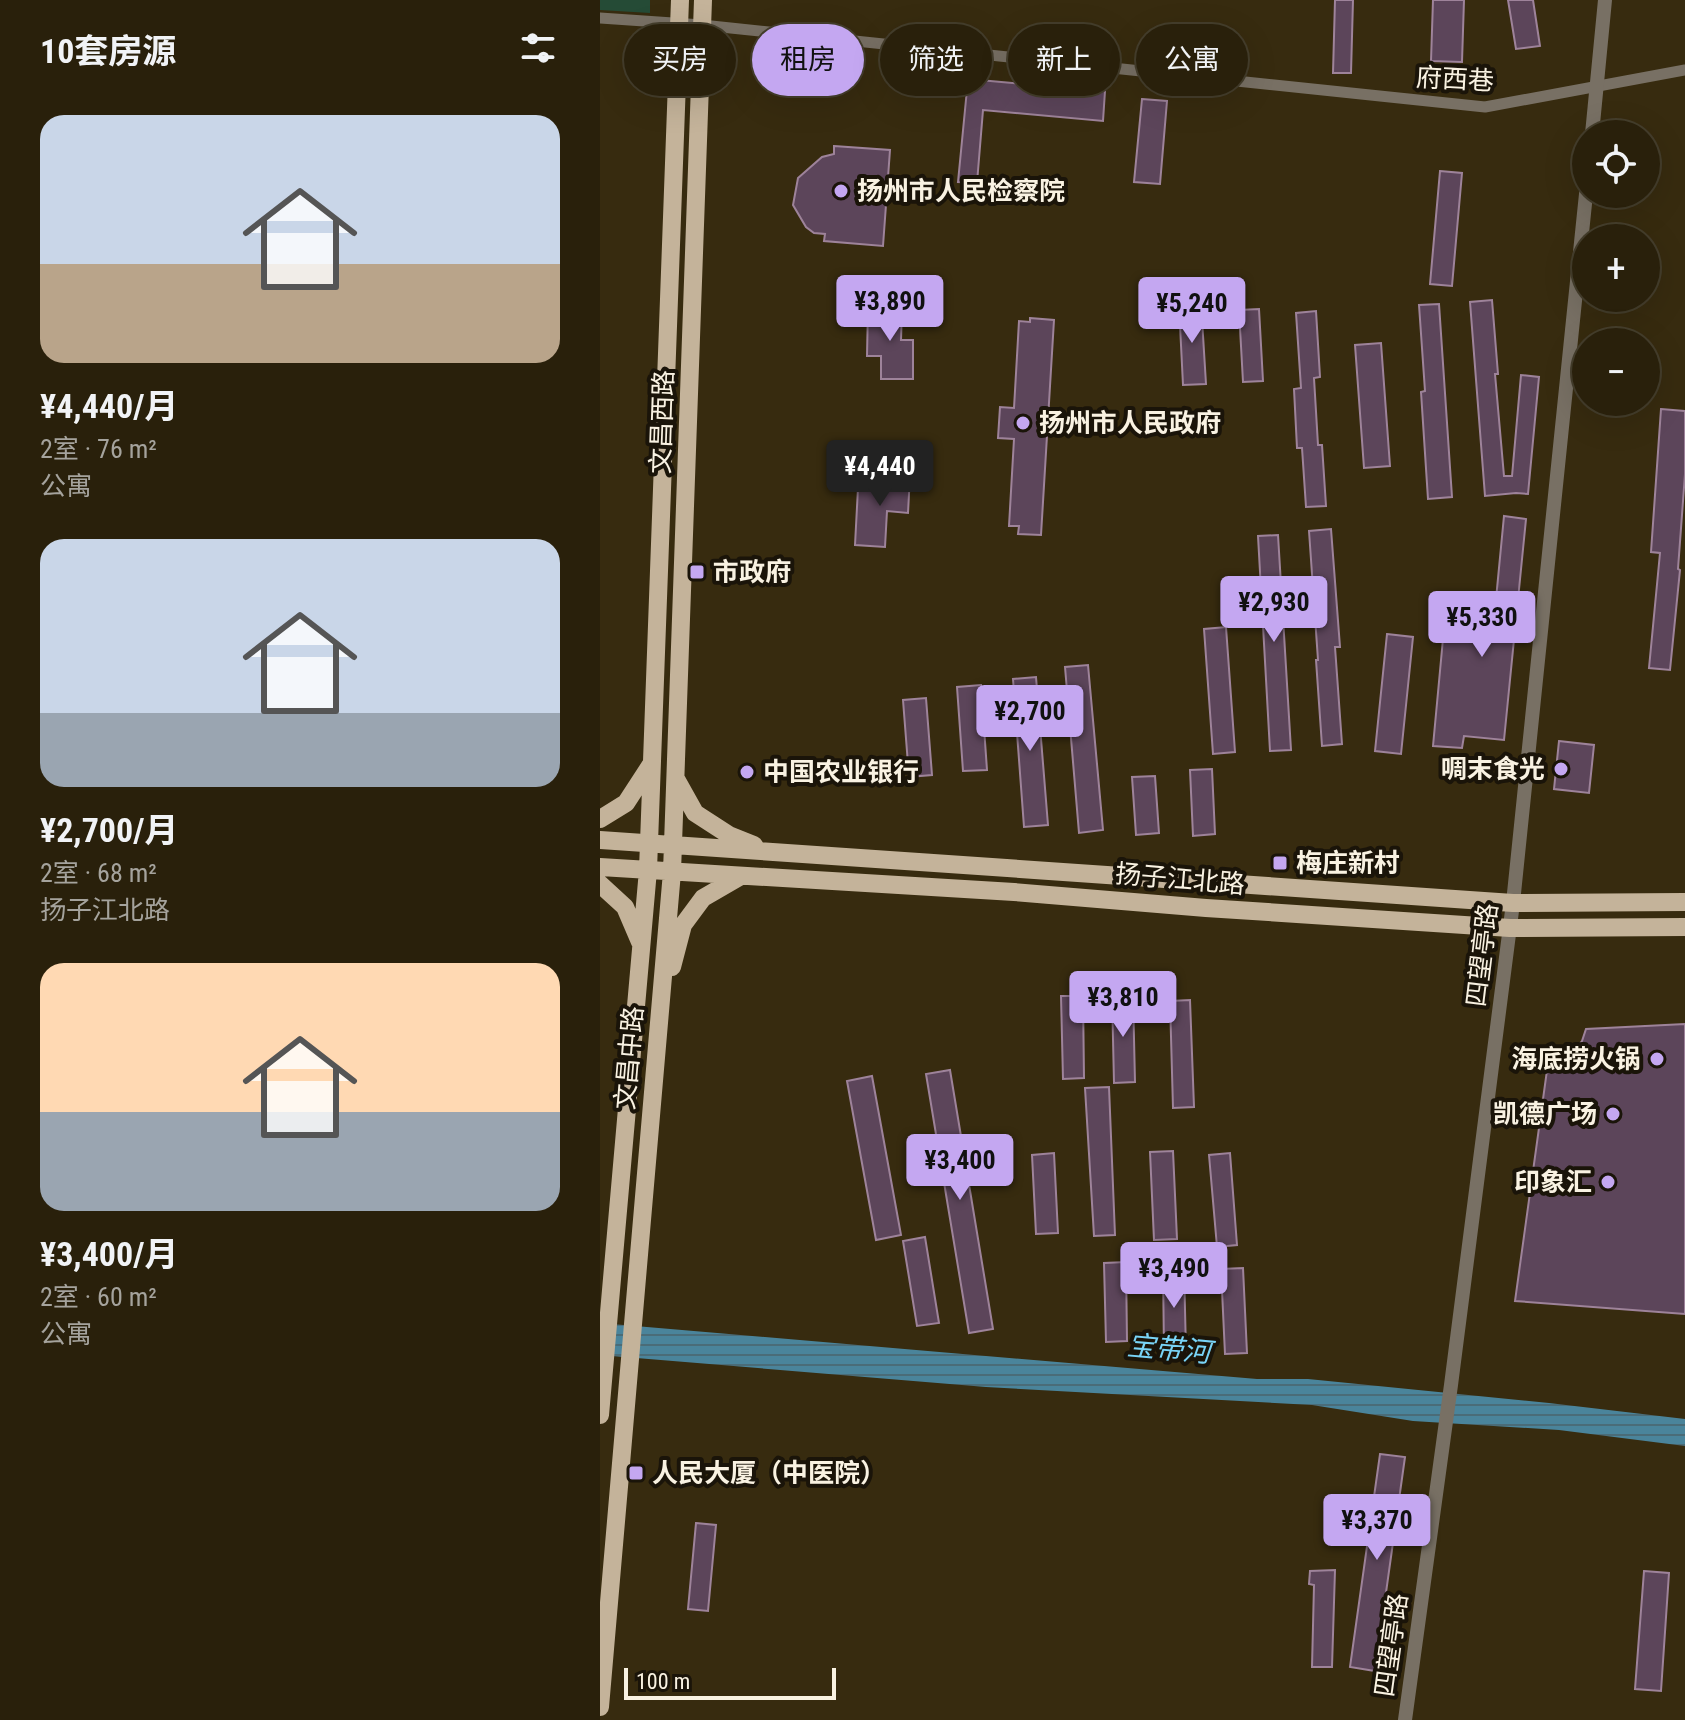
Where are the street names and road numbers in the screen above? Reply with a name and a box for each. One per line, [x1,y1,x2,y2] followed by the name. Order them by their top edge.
[1415,62,1495,96] street label: 府西巷
[645,370,679,474] street label: 文昌西路
[1114,858,1246,900] street label: 扬子江北路
[1461,902,1503,1008] street label: 四望亭路
[610,1005,648,1111] street label: 文昌中路
[1369,1591,1413,1699] street label: 四望亭路

